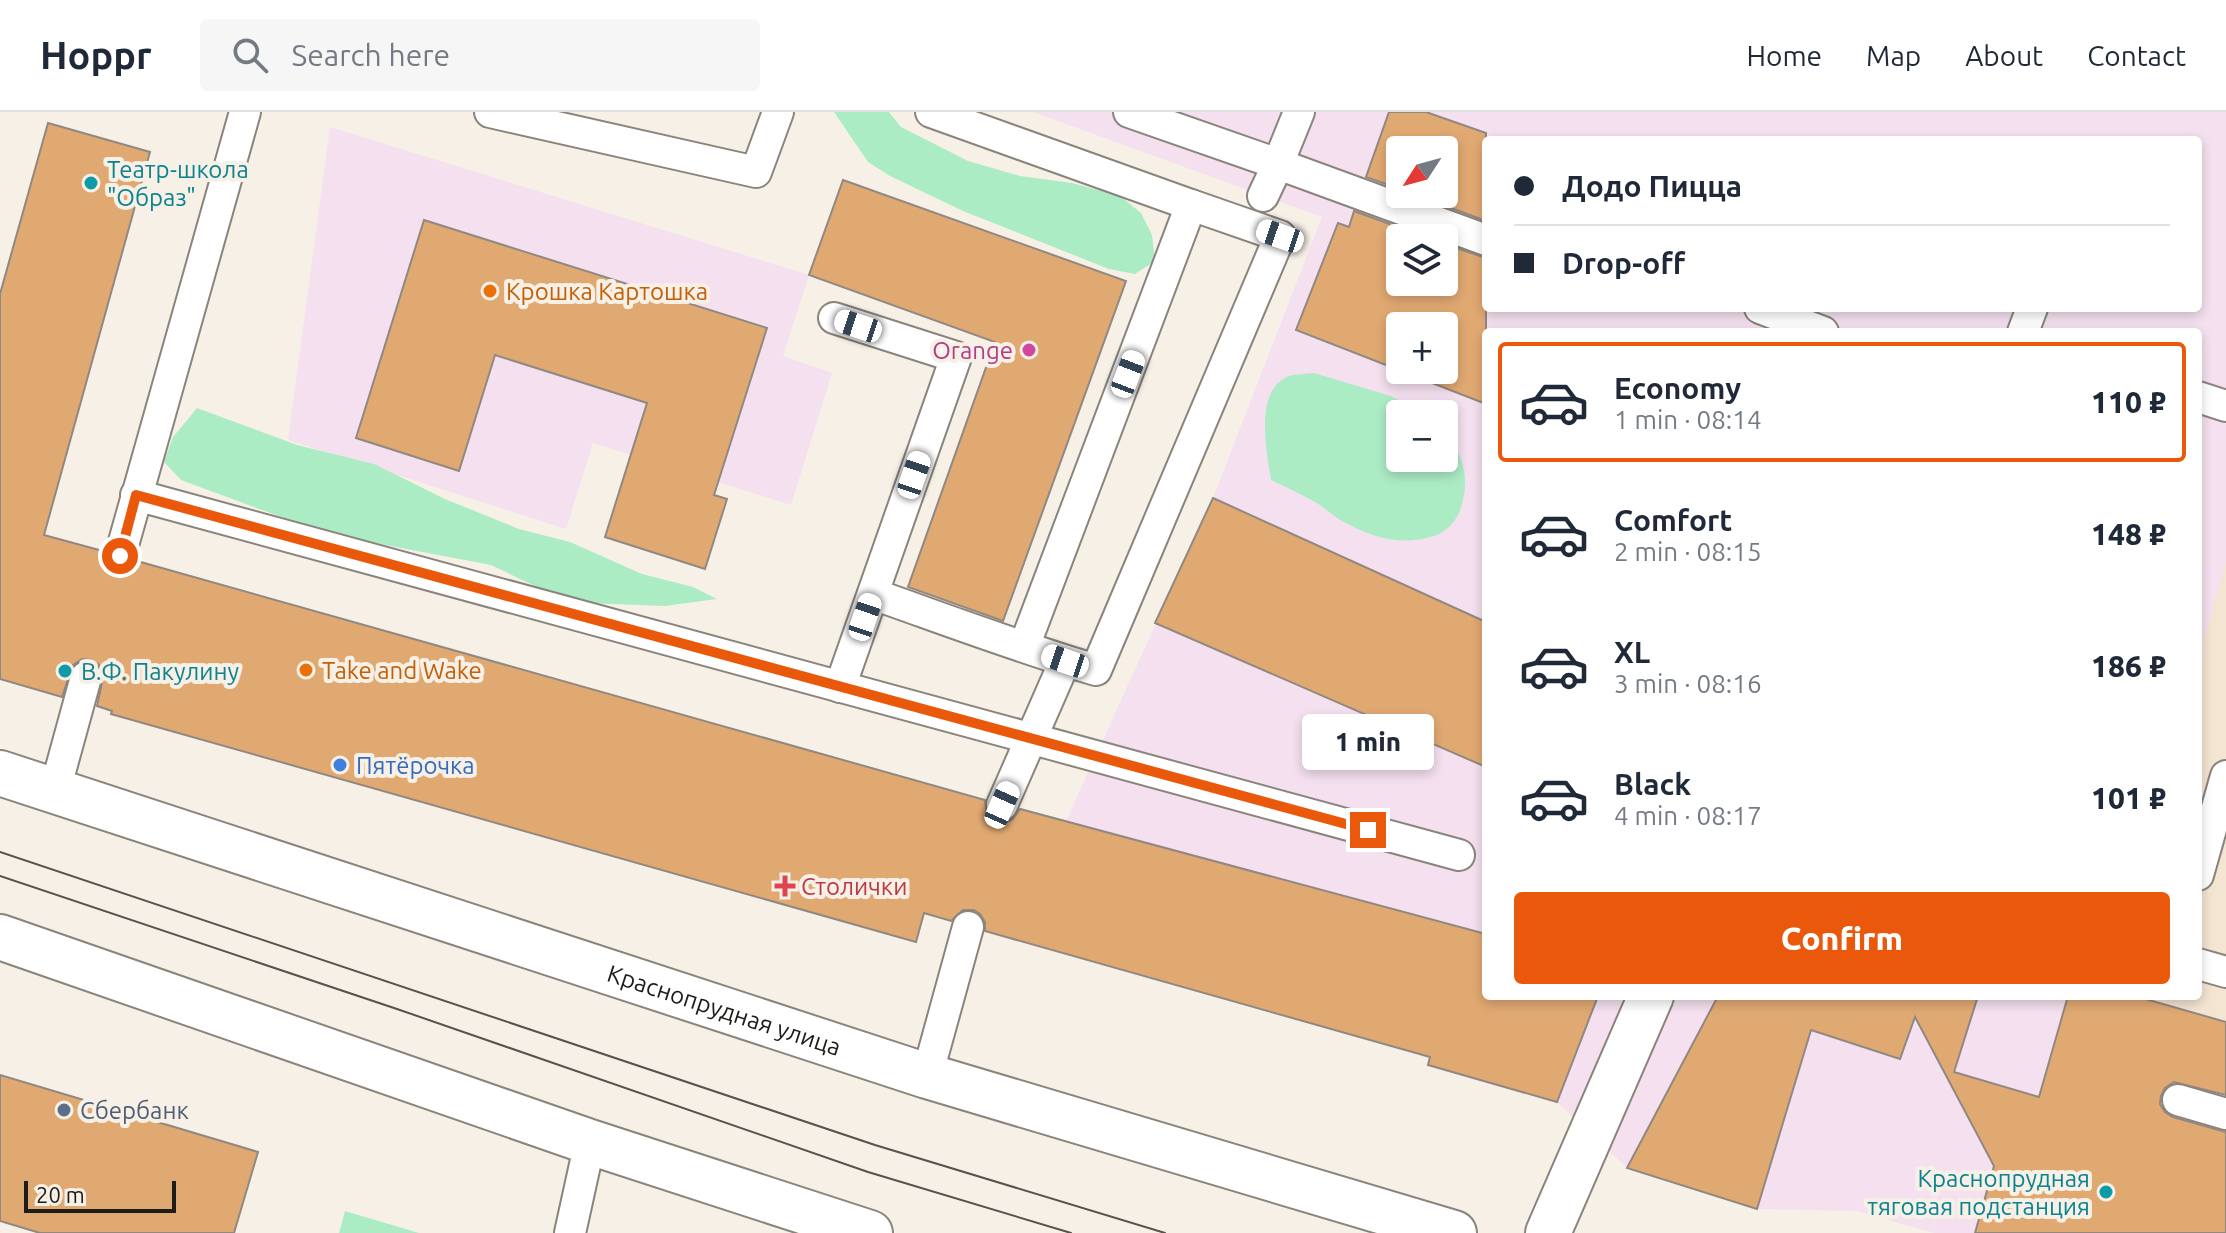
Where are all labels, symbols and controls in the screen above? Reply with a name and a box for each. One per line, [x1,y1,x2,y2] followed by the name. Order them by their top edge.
[200,19,760,91] search box
[228,33,272,77] icon: search
[40,34,152,76] text: Hoppr
[292,38,450,72] text: Search here
[1747,40,1822,71] text: Home
[1866,40,1921,71] text: Map
[1965,40,2043,71] text: About
[2087,40,2186,71] text: Contact
[1386,136,1458,208] north arrow
[1386,136,1458,472] map controls
[107,156,249,211] place label: Театр-школа "Образ"
[1562,169,1742,203] text: Додо Пицца
[82,174,100,192] marker: Театр-школа "Образ"
[1253,217,1307,255] car
[1386,224,1458,296] button: layers
[1562,246,1685,280] text: Drop-off
[506,278,708,305] place label: Крошка Картошка
[481,282,499,300] marker: Крошка Картошка
[831,307,885,345] car
[1386,312,1458,384] button: +
[932,337,1013,364] place label: Orange
[1020,341,1038,359] marker: Orange
[1108,347,1148,401] car
[1518,366,1590,438] icon: car
[1614,371,1741,405] text: Economy
[2091,385,2166,419] text: 110 ₽
[1386,400,1458,472] button: −
[1614,405,1762,434] text: 1 min · 08:14
[895,448,933,502] car
[1518,498,1590,570] icon: car
[1614,503,1732,537] text: Comfort
[2091,517,2166,551] text: 148 ₽
[1614,537,1762,566] text: 2 min · 08:15
[102,538,138,574] route start
[846,590,884,644] car
[1518,630,1590,702] icon: car
[1614,635,1650,669] text: XL
[1038,642,1092,680] car
[2091,649,2166,683] text: 186 ₽
[322,657,482,684] place label: Take and Wake
[81,658,239,685] place label: В.Ф. Пакулину
[297,661,315,679] marker: Take and Wake
[56,662,74,680] marker: В.Ф. Пакулину
[1614,669,1762,698] text: 3 min · 08:16
[1302,714,1434,770] callout: 1 min
[1335,727,1401,756] text: 1 min
[356,752,475,779] place label: Пятёрочка
[331,756,349,774] marker: Пятёрочка
[1518,762,1590,834] icon: car
[1614,767,1691,801] text: Black
[981,778,1023,832] car
[2091,781,2166,815] text: 101 ₽
[1614,801,1762,830] text: 4 min · 08:17
[1350,812,1386,848] route end
[801,873,907,900] place label: Столички
[776,877,794,895] marker: Столички
[1514,892,2170,984] button: Confirm
[604,959,844,1060] street label: Краснопрудная улица
[80,1097,189,1124] place label: Сбербанк
[55,1101,73,1119] marker: Сбербанк
[1867,1165,2090,1220] place label: Краснопрудная тяговая подстанция
[24,1177,176,1213] scale bar
[36,1182,85,1207] text: 20 m
[2097,1183,2115,1201] marker: Краснопрудная тяговая подстанция

